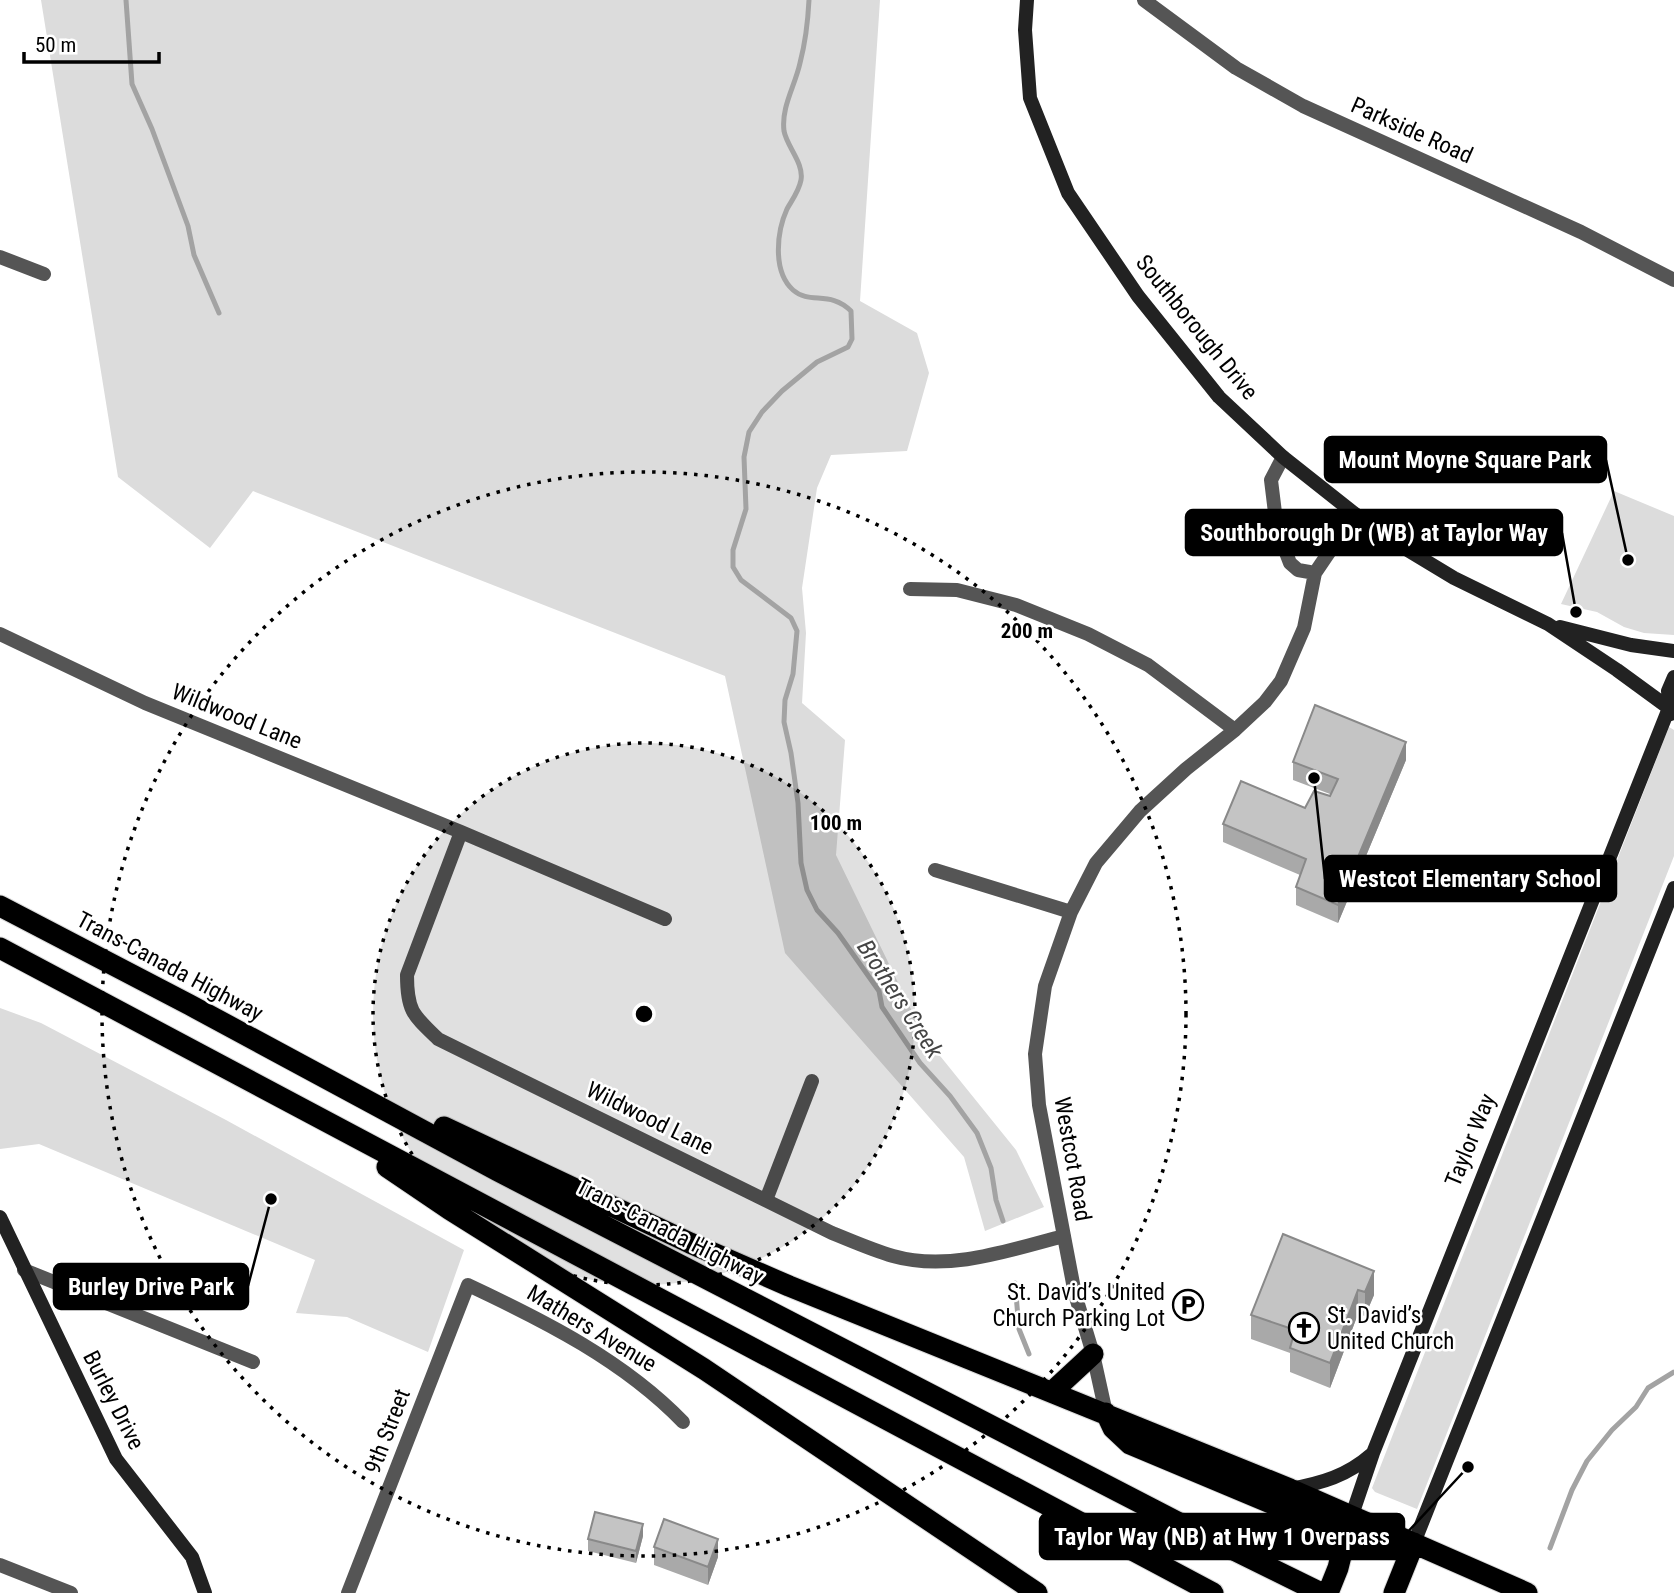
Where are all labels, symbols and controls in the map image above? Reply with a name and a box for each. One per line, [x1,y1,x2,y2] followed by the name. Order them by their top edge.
[24,21,159,65] scale bar
[35,33,76,57] text: 50 m
[1347,92,1477,169] street label: Parkside Road
[1130,249,1263,405] street label: Southborough Drive
[1325,437,1606,482] callout: Mount Moyne Square Park
[1338,446,1592,474] text: Mount Moyne Square Park
[1186,510,1562,555] callout: Southborough Dr (WB) at Taylor Way
[1200,519,1548,547] text: Southborough Dr (WB) at Taylor Way
[1001,619,1053,643] text: 200 m
[168,678,306,755] street label: Wildwood Lane
[810,811,862,835] text: 100 m
[1325,856,1616,901] callout: Westcot Elementary School
[1339,865,1601,893] text: Westcot Elementary School
[72,906,268,1027] street label: Trans-Canada Highway
[851,934,949,1064] water label: Brothers Creek
[632,1002,656,1026] centre of rings
[582,1076,718,1161] street label: Wildwood Lane
[1440,1089,1501,1191] street label: Taylor Way
[1048,1095,1097,1223] street label: Westcot Road
[571,1172,769,1291] street label: Trans-Canada Highway
[54,1264,248,1309] callout: Burley Drive Park
[68,1273,235,1301] text: Burley Drive Park
[522,1279,661,1378] street label: Mathers Avenue
[993,1279,1165,1332] place label: St. David’s United Church Parking Lot
[1171,1288,1205,1322] parking icon: St. David’s United Church Parking Lot
[1327,1302,1454,1355] place label: St. David’s United Church
[1287,1311,1321,1345] church icon: St. David’s United Church
[77,1346,150,1454] street label: Burley Drive
[359,1385,416,1477] street label: 9th Street
[1040,1514,1404,1559] callout: Taylor Way (NB) at Hwy 1 Overpass
[1054,1523,1390,1551] text: Taylor Way (NB) at Hwy 1 Overpass

